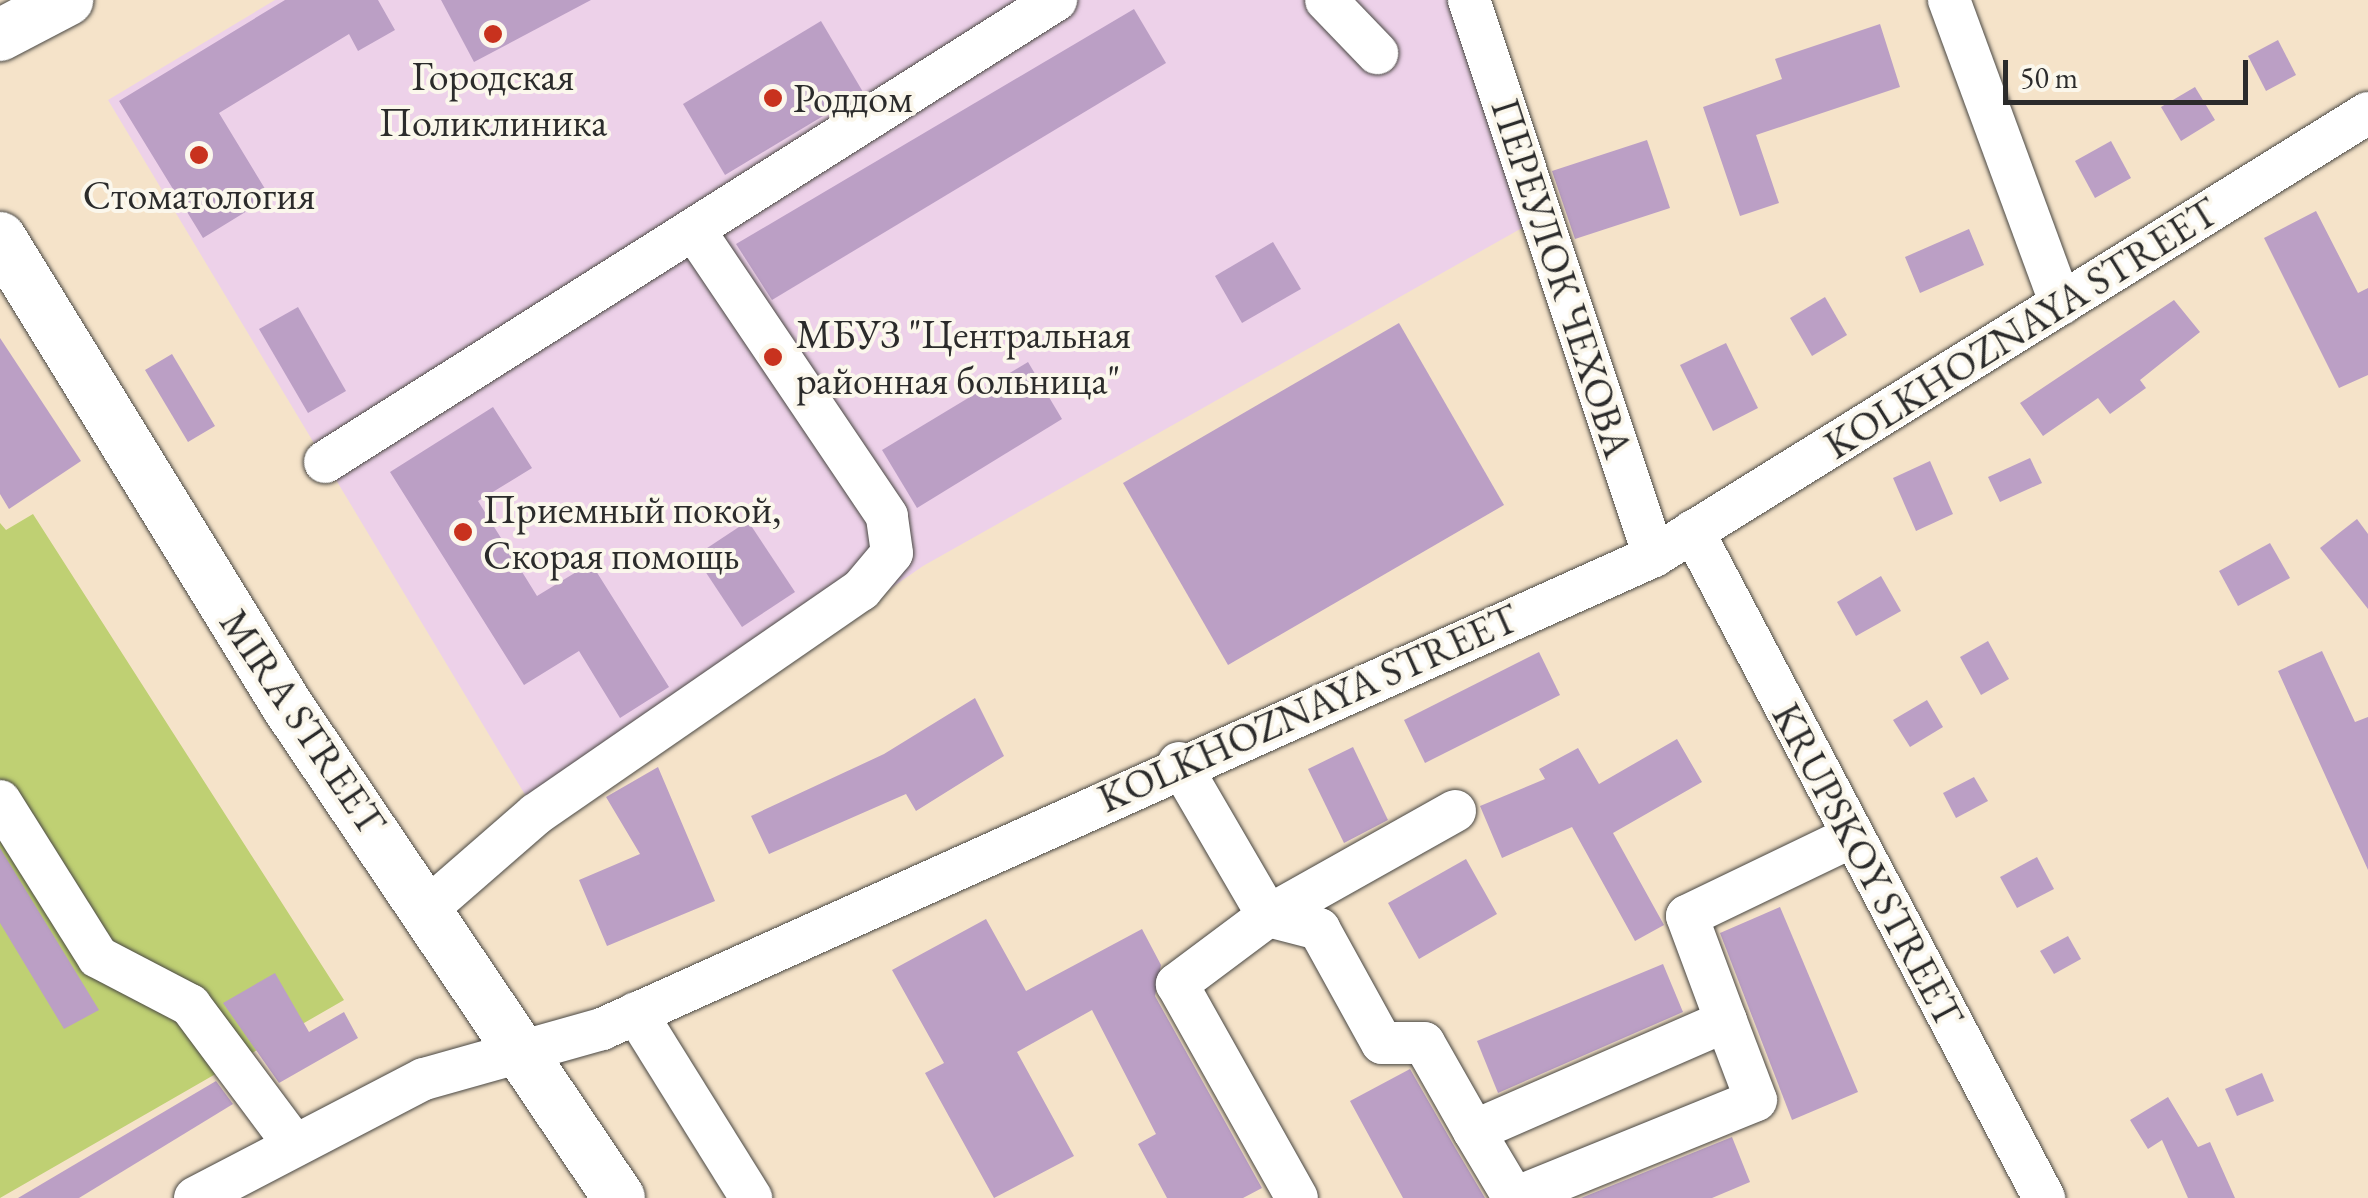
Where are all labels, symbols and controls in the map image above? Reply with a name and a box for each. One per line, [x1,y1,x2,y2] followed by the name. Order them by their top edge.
[480,21,506,47] marker: Городская Поликлиника
[2008,40,2253,102] scale bar
[379,52,607,146] place label: Городская Поликлиника
[2020,58,2078,97] text: 50 m
[793,74,913,122] place label: Роддом
[762,87,784,109] marker: Роддом
[1481,92,1643,464] street label: ПЕРЕУЛОК ЧЕХОВА
[188,144,210,166] marker: Стоматология
[83,171,315,219] place label: Стоматология
[1816,187,2226,469] street label: KOLKHOZNAYA STREET
[796,310,1131,404] place label: МБУЗ "Центральная районная больница"
[760,344,786,370] marker: МБУЗ "Центральная районная больница"
[483,485,781,579] place label: Приемный покой, Скорая помощь
[452,521,474,543] marker: Приемный покой, Скорая помощь
[1091,594,1525,822] street label: KOLKHOZNAYA STREET
[210,600,396,844] street label: MIRA STREET
[1762,695,1974,1035] street label: KRUPSKOY STREET

